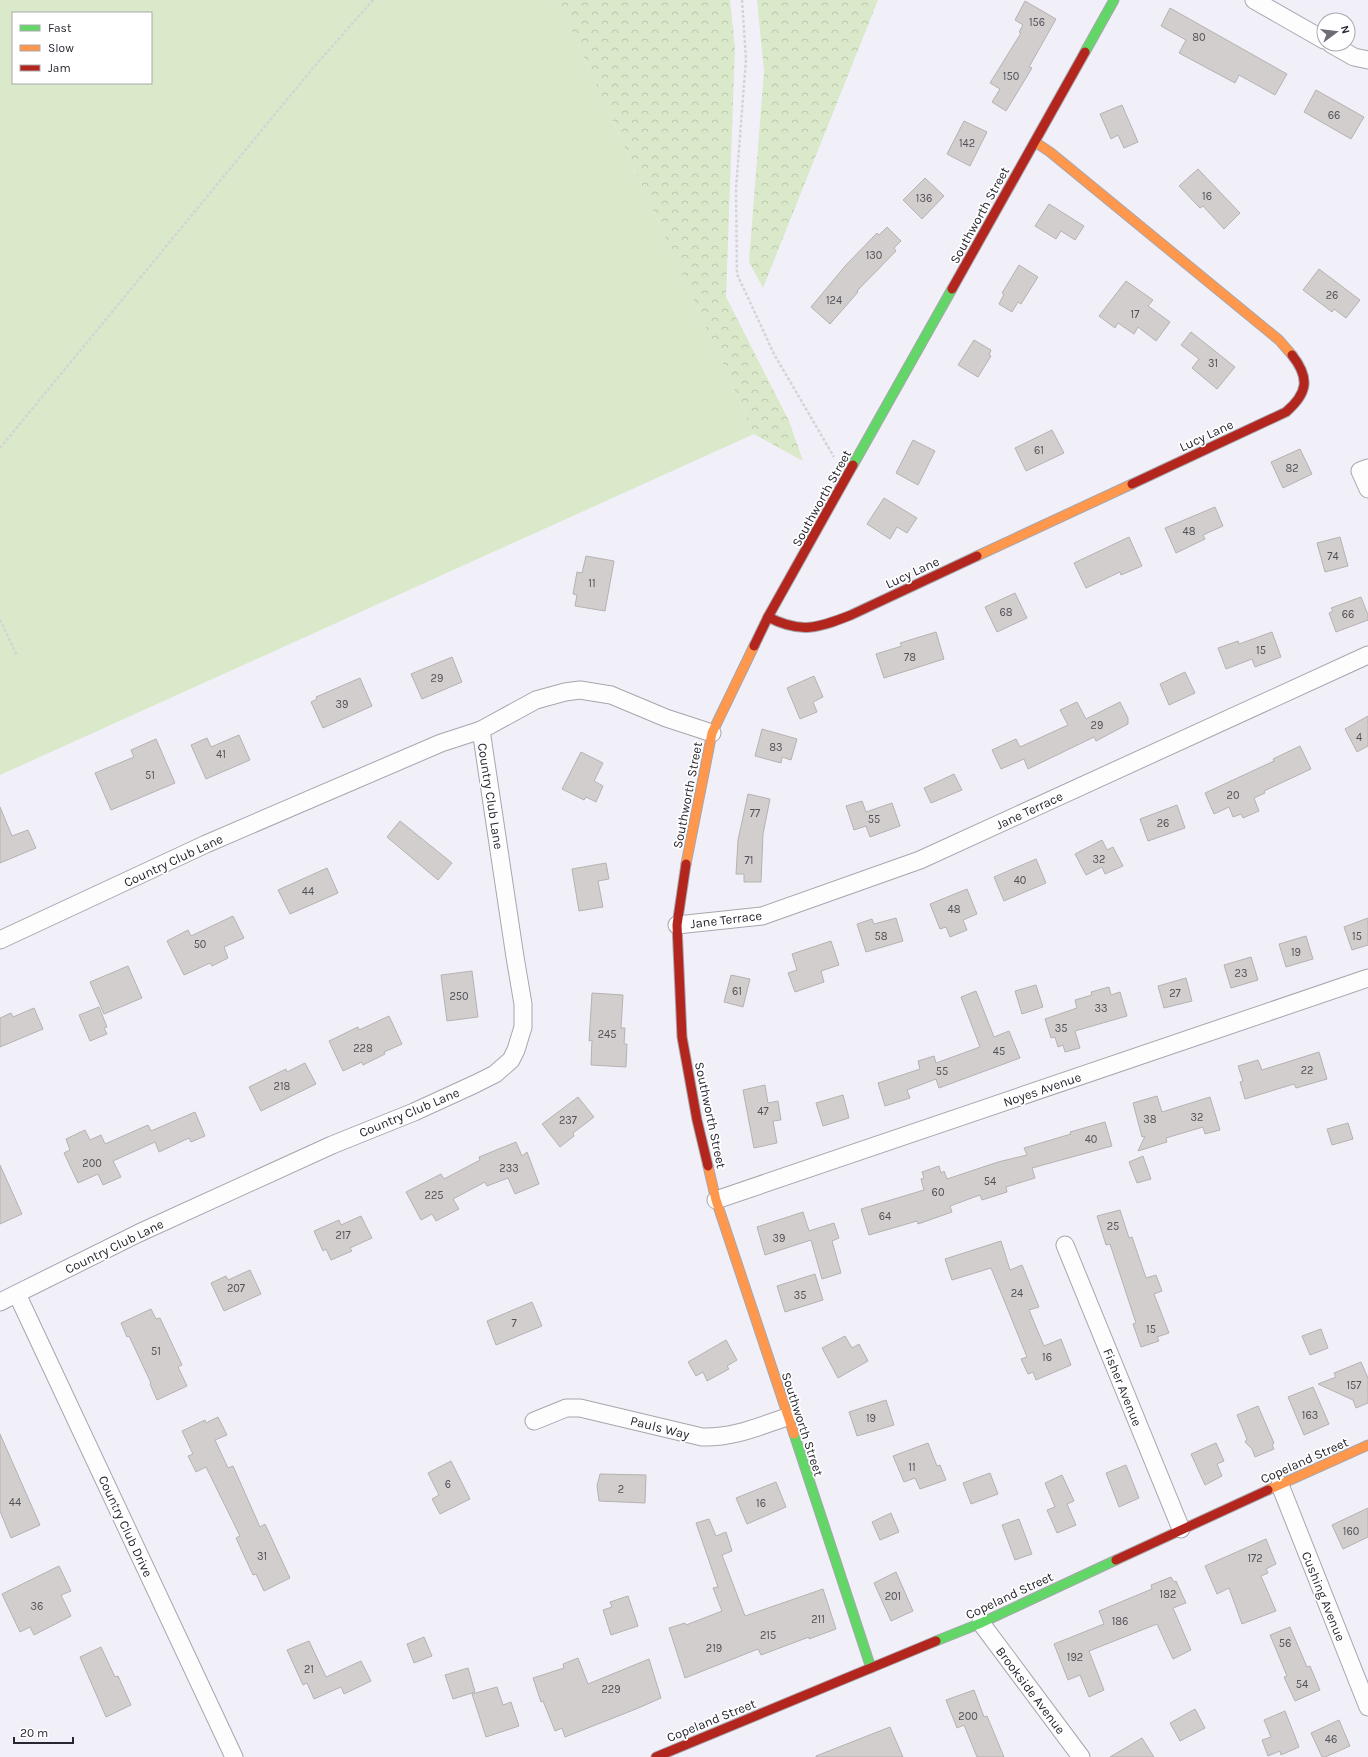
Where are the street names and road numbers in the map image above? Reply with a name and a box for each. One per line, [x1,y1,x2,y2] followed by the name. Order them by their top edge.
[947,164,1012,266] street label: Southworth Street
[1177,416,1236,454] street label: Lucy Lane
[789,447,854,549] street label: Southworth Street
[883,553,942,591] street label: Lucy Lane
[670,740,705,850] street label: Southworth Street
[475,742,506,851] street label: Country Club Lane
[993,788,1065,833] street label: Jane Terrace
[121,831,225,890] street label: Country Club Lane
[689,908,763,931] street label: Jane Terrace
[692,1061,729,1170] street label: Southworth Street
[1001,1069,1083,1110] street label: Noyes Avenue
[357,1084,462,1140] street label: Country Club Lane
[63,1216,166,1277] street label: Country Club Lane
[1100,1346,1145,1429] street label: Fisher Avenue
[779,1370,826,1478] street label: Southworth Street
[629,1413,691,1442] street label: Pauls Way
[1258,1434,1351,1487] street label: Copeland Street
[95,1473,156,1580] street label: Country Club Drive
[1299,1549,1348,1644] street label: Cushing Avenue
[963,1569,1055,1622] street label: Copeland Street
[993,1644,1068,1737] street label: Brookside Avenue
[665,1696,758,1745] street label: Copeland Street

